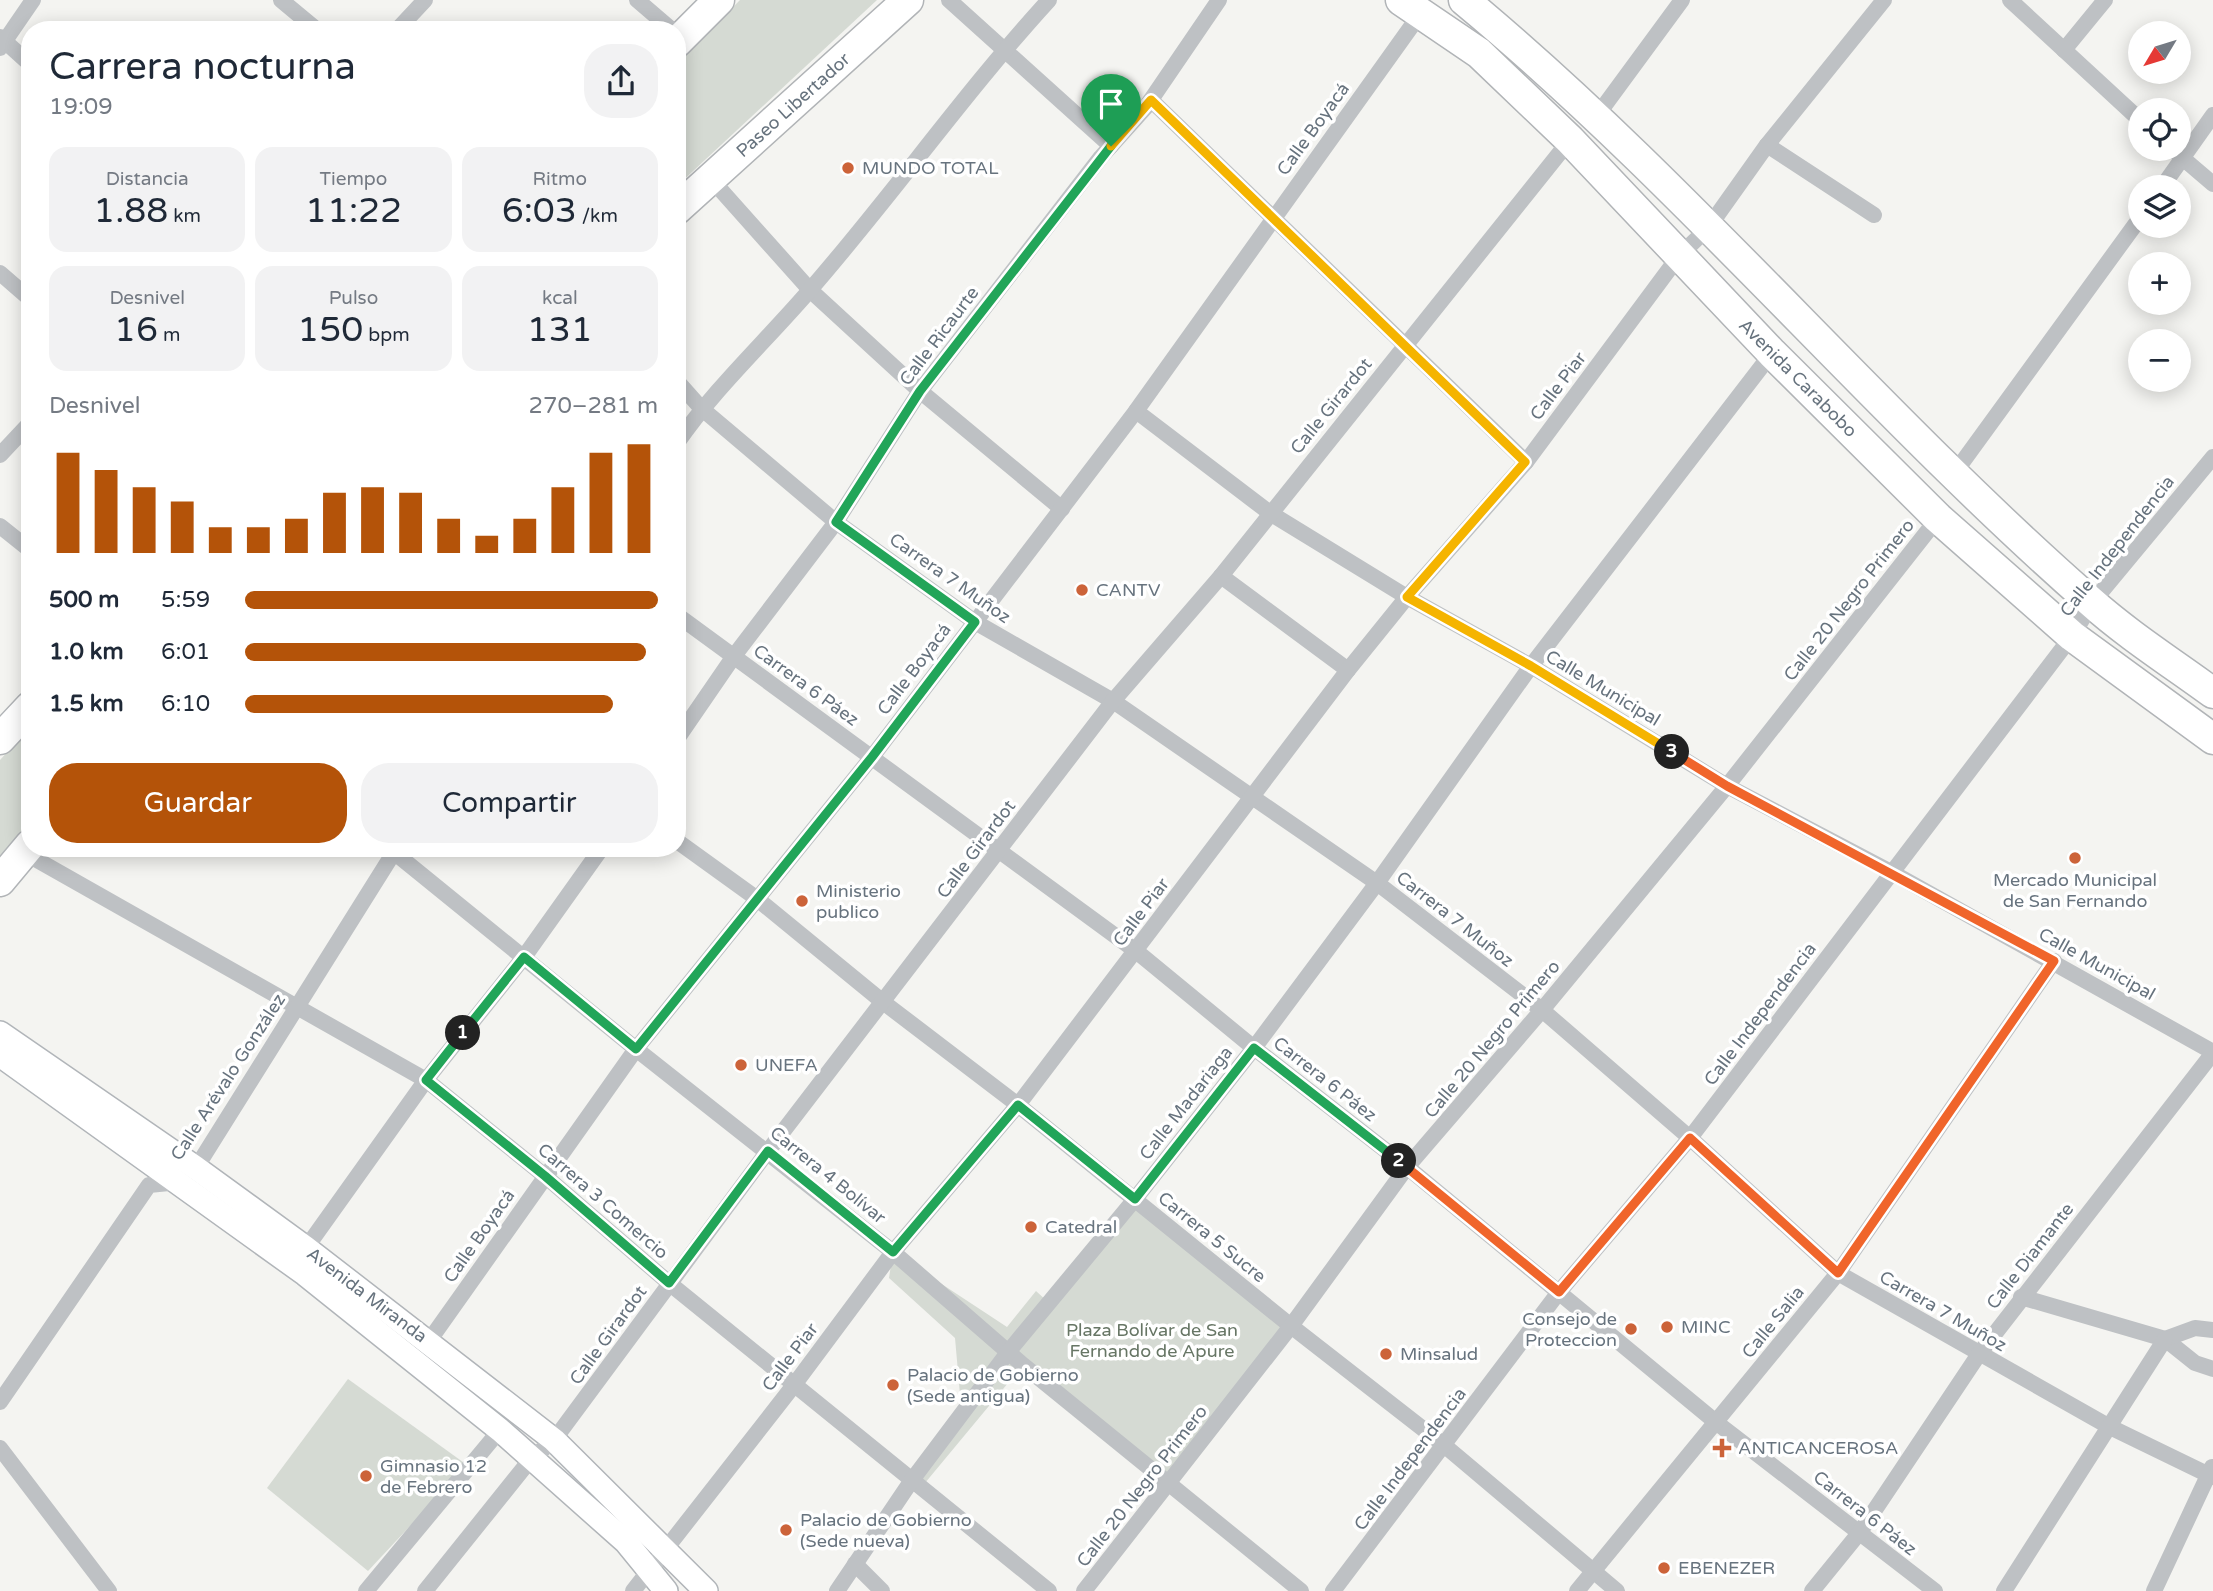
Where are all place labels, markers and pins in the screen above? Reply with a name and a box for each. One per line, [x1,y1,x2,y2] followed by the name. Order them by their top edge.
[1081,74,1141,146] pin
[862,157,999,179] place label: MUNDO TOTAL
[840,160,856,176] marker: MUNDO TOTAL
[1096,579,1161,601] place label: CANTV
[1074,582,1090,598] marker: CANTV
[1654,734,1690,770] pin: 3
[2067,850,2083,866] marker: Mercado Municipal de San Fernando
[1993,869,2157,912] place label: Mercado Municipal de San Fernando
[816,880,901,923] place label: Ministerio publico
[794,893,810,909] marker: Ministerio publico
[446,1016,480,1050] pin: 1
[755,1054,818,1076] place label: UNEFA
[733,1057,749,1073] marker: UNEFA
[1382,1144,1416,1178] pin: 2
[1045,1216,1117,1238] place label: Catedral
[1023,1219,1039,1235] marker: Catedral
[1522,1308,1617,1351] place label: Consejo de Proteccion
[1681,1316,1730,1338] place label: MINC
[1659,1319,1675,1335] marker: MINC
[1623,1321,1639,1337] marker: Consejo de Proteccion
[1400,1343,1478,1365] place label: Minsalud
[1378,1346,1394,1362] marker: Minsalud
[907,1364,1079,1407] place label: Palacio de Gobierno (Sede antigua)
[885,1377,901,1393] marker: Palacio de Gobierno (Sede antigua)
[1738,1437,1898,1459] place label: ANTICANCEROSA
[1712,1438,1732,1458] marker: ANTICANCEROSA
[380,1455,487,1498] place label: Gimnasio 12 de Febrero
[358,1468,374,1484] marker: Gimnasio 12 de Febrero
[800,1509,972,1552] place label: Palacio de Gobierno (Sede nueva)
[778,1522,794,1538] marker: Palacio de Gobierno (Sede nueva)
[1678,1557,1775,1579] place label: EBENEZER
[1656,1560,1672,1576] marker: EBENEZER

